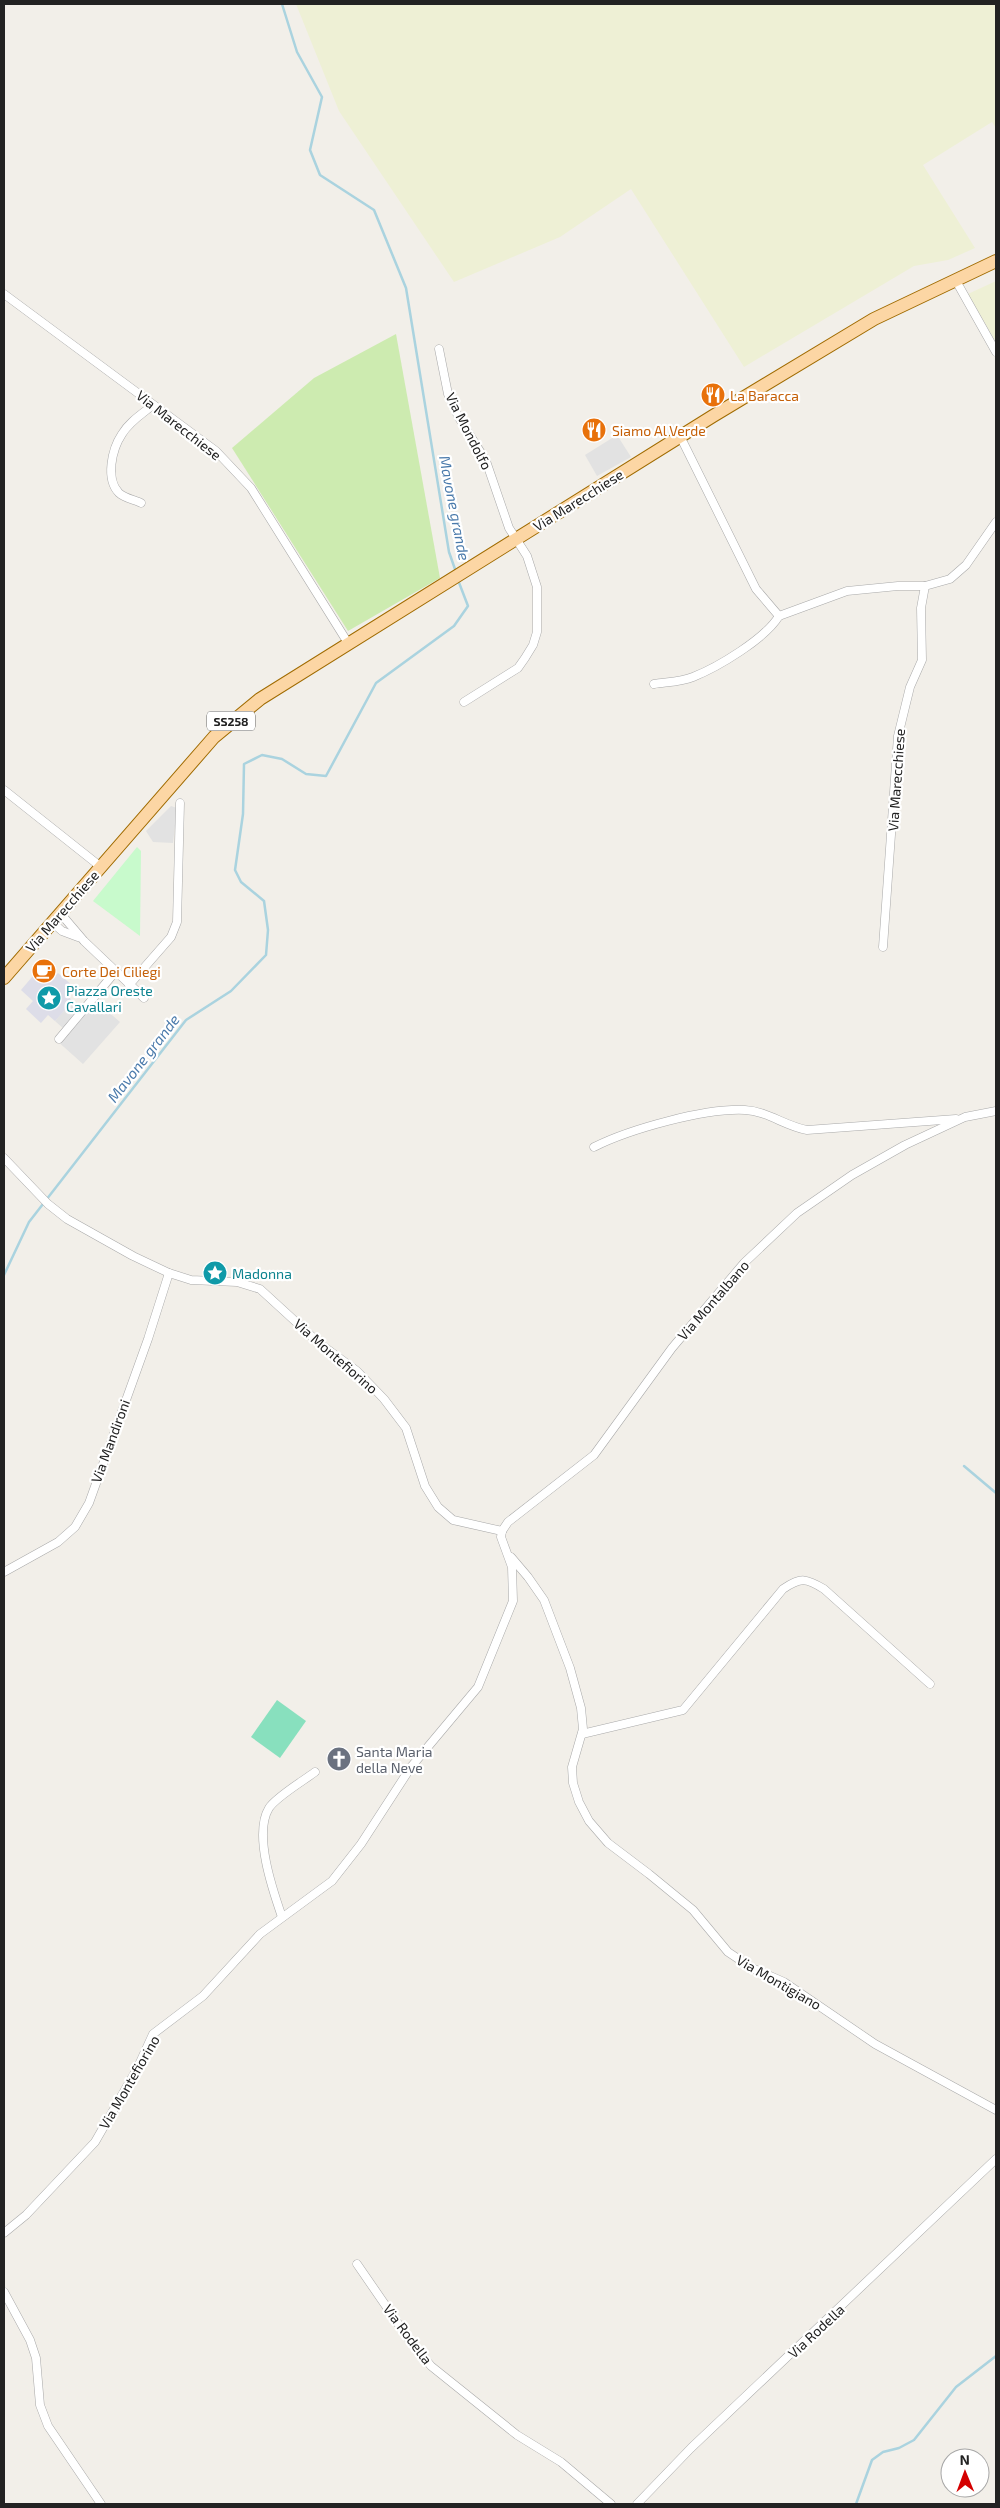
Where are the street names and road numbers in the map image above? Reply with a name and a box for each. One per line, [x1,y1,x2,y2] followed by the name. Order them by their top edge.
[133,387,225,463] street label: Via Marecchiese
[442,390,496,473] street label: Via Mondolfo
[530,465,626,535] street label: Via Marecchiese
[207,711,255,730] road number: SS258
[884,728,908,832] street label: Via Marecchiese
[22,867,102,955] street label: Via Marecchiese
[674,1257,752,1343] street label: Via Montalbano
[291,1315,381,1397] street label: Via Montefiorino
[87,1397,133,1485] street label: Via Mandironi
[734,1951,824,2013] street label: Via Montigiano
[95,2032,163,2132] street label: Via Montefiorino
[380,2301,436,2367] street label: Via Rodella
[784,2301,848,2361] street label: Via Rodella

